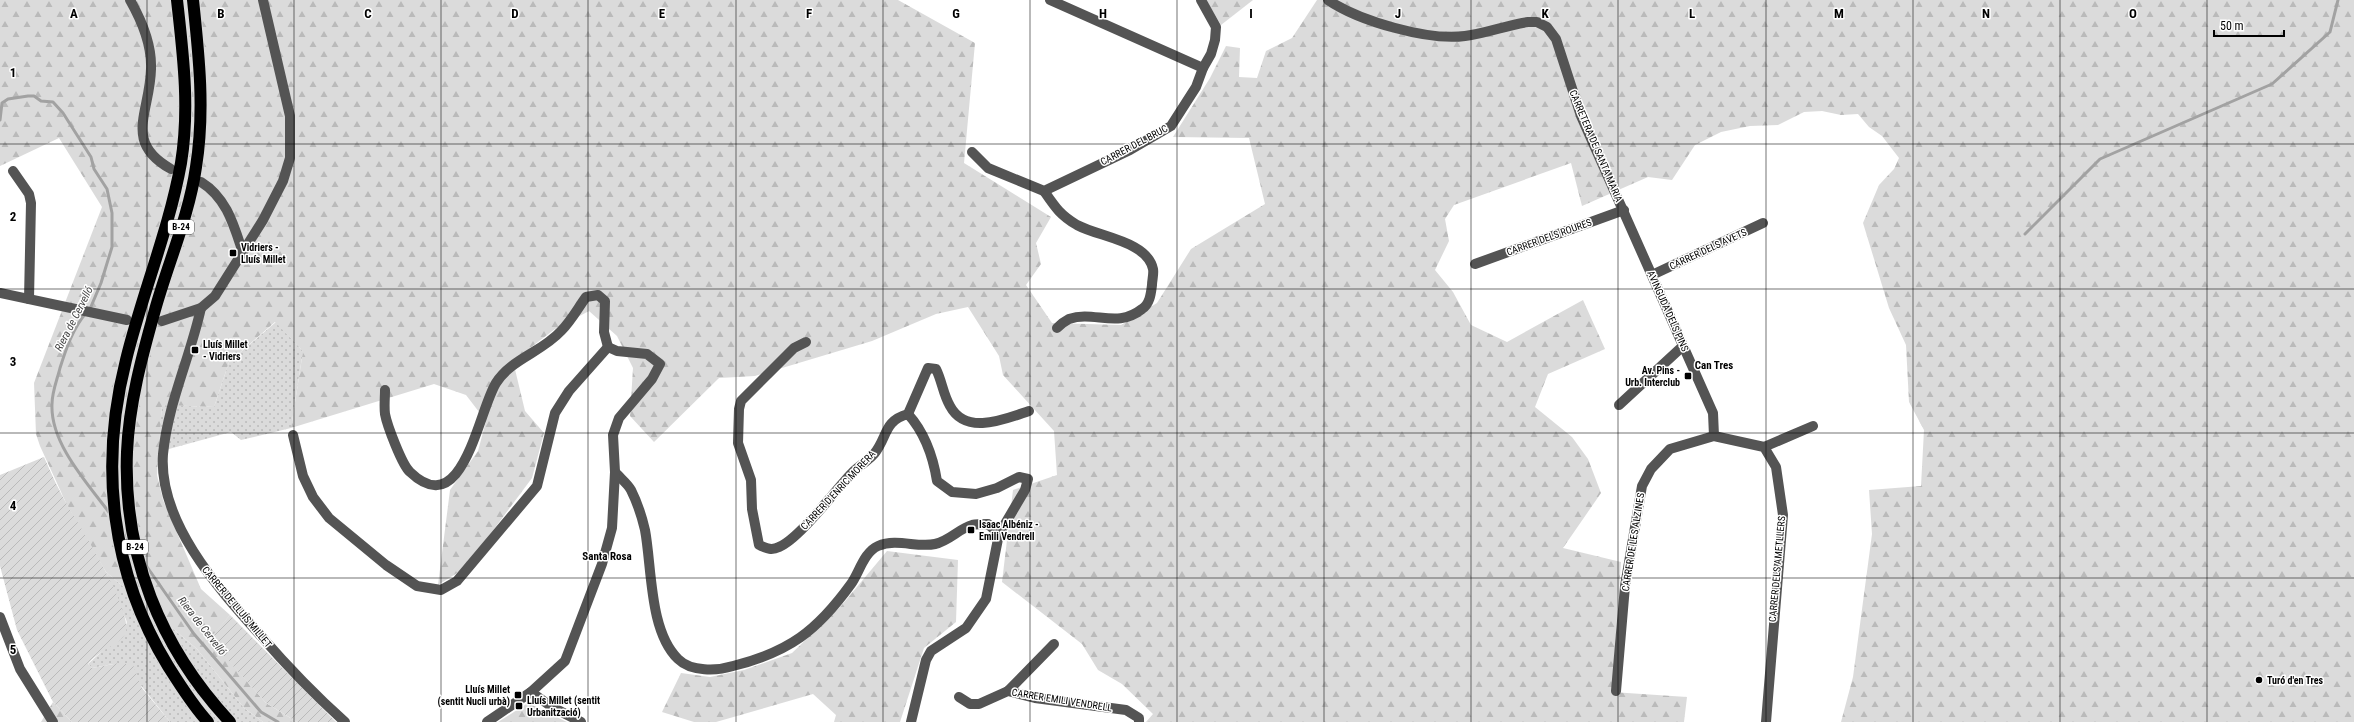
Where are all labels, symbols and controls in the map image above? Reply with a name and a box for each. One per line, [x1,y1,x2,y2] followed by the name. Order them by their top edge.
[70,6,78,21] text: A
[217,6,225,21] text: B
[364,6,372,21] text: C
[511,6,519,21] text: D
[659,6,666,21] text: E
[806,6,812,21] text: F
[952,6,960,21] text: G
[1099,6,1107,21] text: H
[1249,6,1253,21] text: I
[1395,6,1401,21] text: J
[1541,6,1549,21] text: K
[1689,6,1695,21] text: L
[1834,6,1844,21] text: M
[1982,6,1990,21] text: N
[2129,6,2137,21] text: O
[2214,12,2284,38] scale bar
[2220,19,2244,33] text: 50 m
[10,65,16,80] text: 1
[1567,88,1625,204] street label: CARRETERA DE SANTA MARIA
[1099,123,1170,167] street label: CARRER DEL BRUC
[10,209,17,224] text: 2
[1505,216,1593,258] street label: CARRER DELS ROURES
[168,220,194,234] road number: B-24
[1668,226,1748,272] street label: CARRER DELS AVETS
[241,242,286,265] place label: Vidriers - Lluís Millet
[228,248,238,258] marker: Vidriers - Lluís Millet
[1645,269,1691,353] street label: AVINGUDA DELS PINS
[52,284,96,353] water label: Riera de Cervelló
[203,339,248,362] place label: Lluís Millet - Vidriers
[190,345,200,355] marker: Lluís Millet - Vidriers
[10,354,16,369] text: 3
[1695,359,1733,372] district label: Can Tres
[1625,365,1680,388] place label: Av. Pins - Urb. Interclub
[1683,371,1693,381] marker: Av. Pins - Urb. Interclub
[799,448,878,532] street label: CARRER D'ENRIC MORERA
[1620,492,1646,592] street label: CARRER DE LES ALZINES
[10,498,17,513] text: 4
[1767,516,1787,622] street label: CARRER DELS AMETLLERS
[979,519,1039,542] place label: Isaac Albéniz - Emili Vendrell
[966,525,976,535] marker: Isaac Albéniz - Emili Vendrell
[122,540,148,554] road number: B-24
[582,550,632,563] district label: Santa Rosa
[200,564,275,650] street label: CARRER DE LLUÍS MILLET
[175,594,229,658] water label: Riera de Cervelló
[10,642,17,657] text: 5
[2254,675,2264,685] marker: Turó d'en Tres
[2267,675,2324,686] place label: Turó d'en Tres
[437,684,510,708] place label: Lluís Millet (sentit Nucli urbà)
[1011,687,1113,713] street label: CARRER EMILI VENDRELL
[513,690,523,700] marker: Lluís Millet (sentit Nucli urbà)
[527,695,600,719] place label: Lluís Millet (sentit Urbanització)
[514,701,524,711] marker: Lluís Millet (sentit Urbanització)

